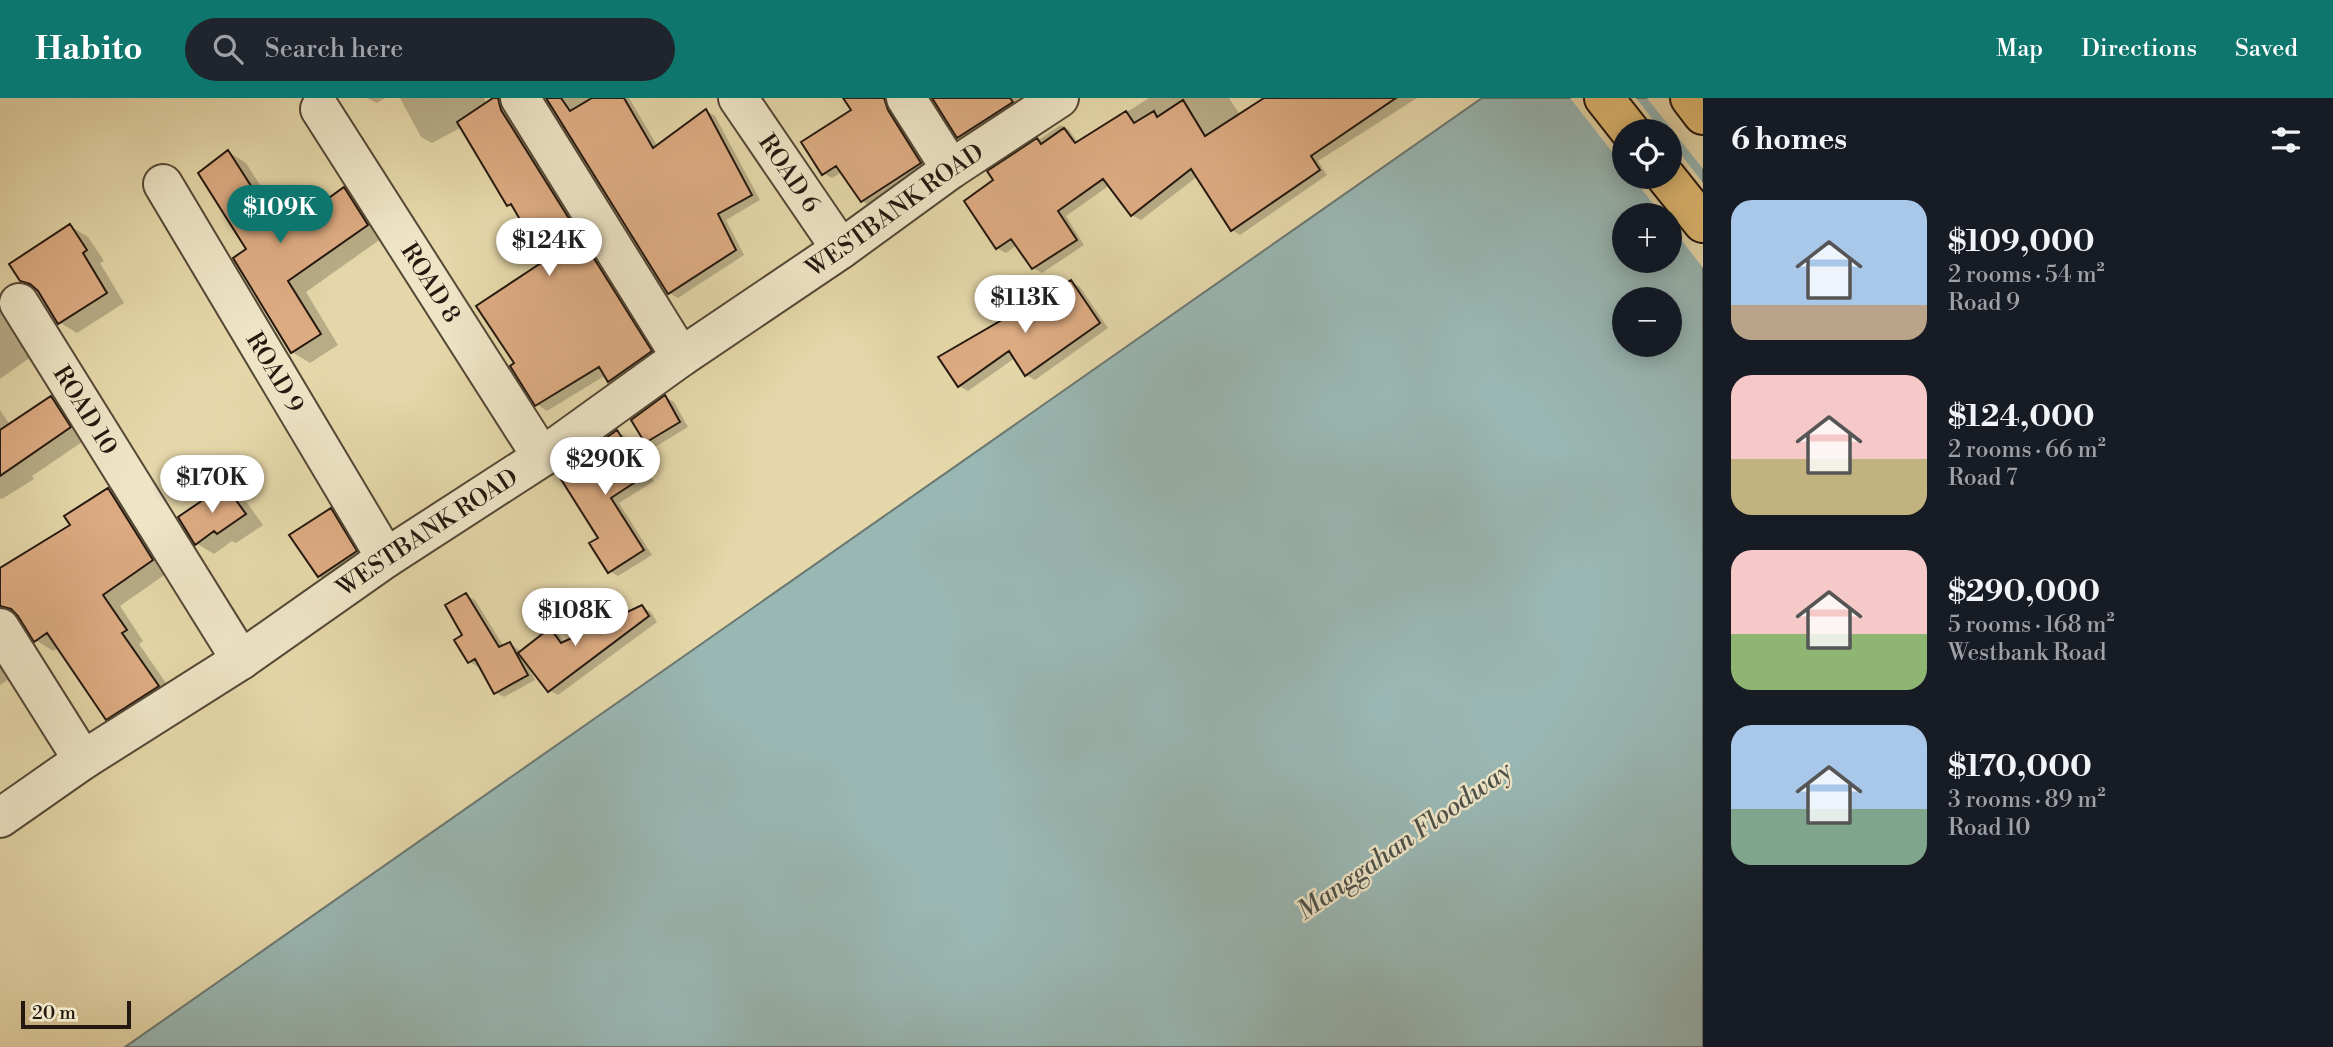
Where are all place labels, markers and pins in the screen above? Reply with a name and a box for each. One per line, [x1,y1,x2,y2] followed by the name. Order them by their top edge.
[231,186,329,245] pin: $109K
[500,218,598,278] pin: $124K
[976,275,1074,335] pin: $113K
[556,438,654,497] pin: $290K
[163,456,261,515] pin: $170K
[526,588,624,648] pin: $108K

